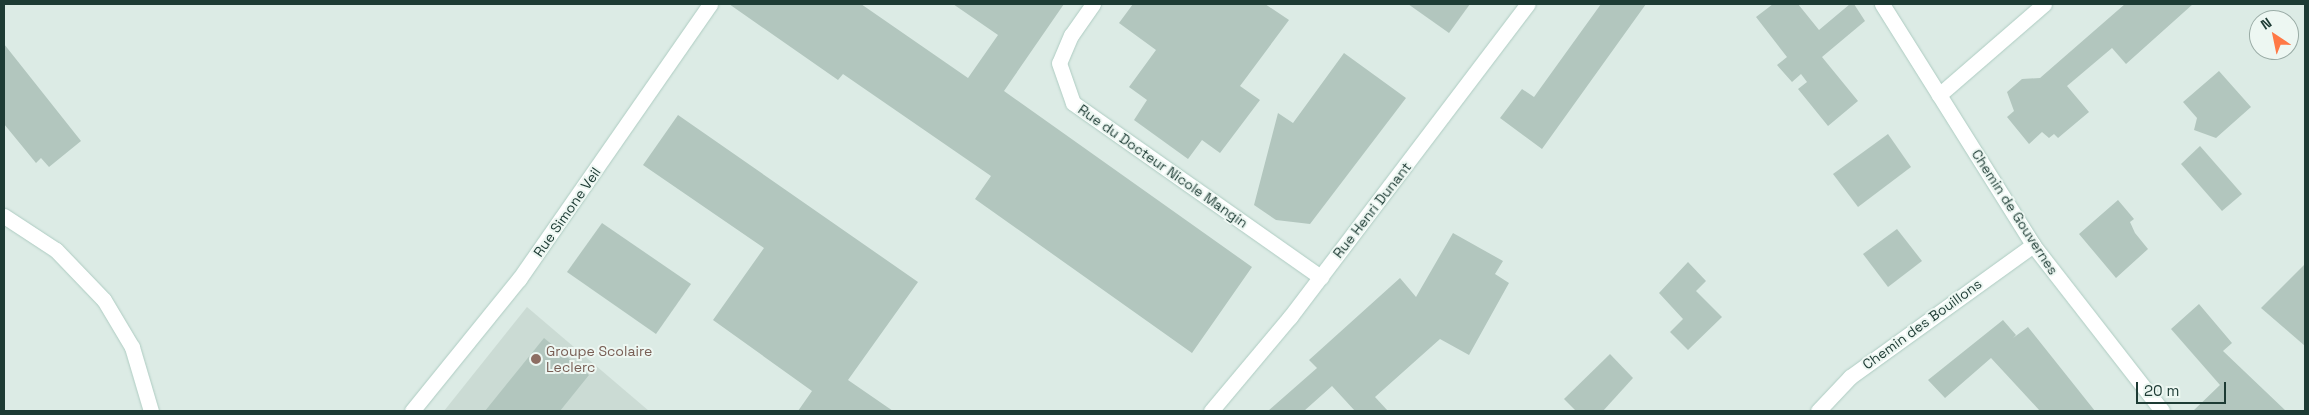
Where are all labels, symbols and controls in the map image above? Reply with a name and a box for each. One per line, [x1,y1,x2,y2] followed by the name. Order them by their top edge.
[2249,10,2299,60] north arrow
[2257,13,2275,33] text: N
[1075,101,1251,231] street label: Rue du Docteur Nicole Mangin
[1968,146,2062,278] street label: Chemin de Gouvernes
[1329,159,1415,261] street label: Rue Henri Dunant
[530,164,604,260] street label: Rue Simone Veil
[1859,275,1985,373] street label: Chemin des Bouillons
[546,343,652,376] place label: Groupe Scolaire Leclerc
[530,353,542,365] marker: Groupe Scolaire Leclerc
[2139,372,2229,404] scale bar
[2144,381,2179,400] text: 20 m

